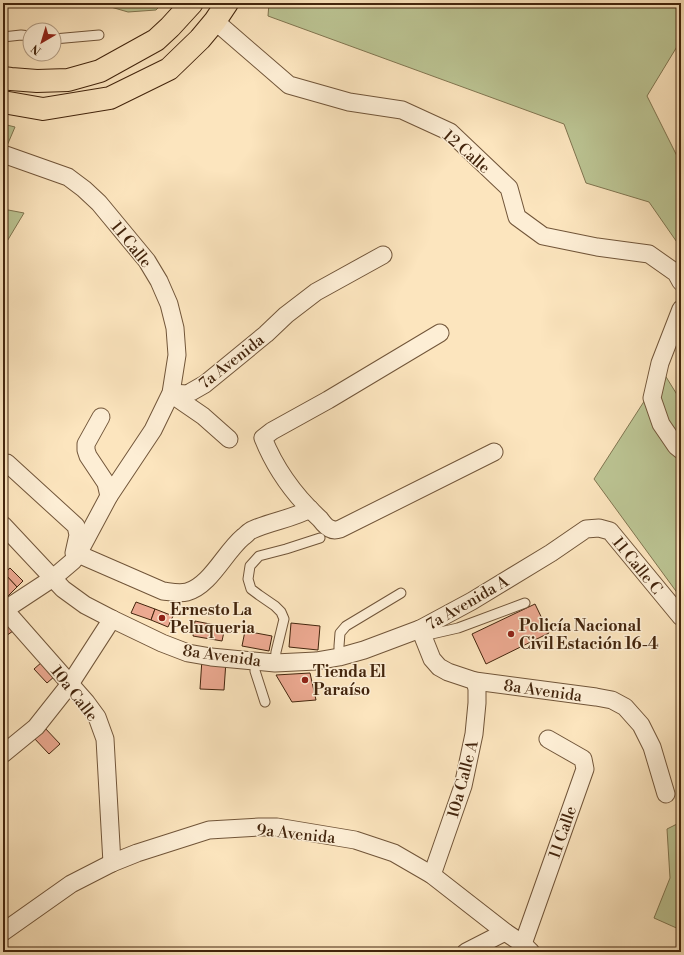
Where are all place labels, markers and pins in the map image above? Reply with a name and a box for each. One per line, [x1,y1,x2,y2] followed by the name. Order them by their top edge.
[170,600,255,638] place label: Ernesto La Peluqueria
[157,613,167,623] marker: Ernesto La Peluqueria
[519,616,659,654] place label: Policía Nacional Civil Estación 16-4
[506,629,516,639] marker: Policía Nacional Civil Estación 16-4
[313,662,387,700] place label: Tienda El Paraíso
[300,675,310,685] marker: Tienda El Paraíso

